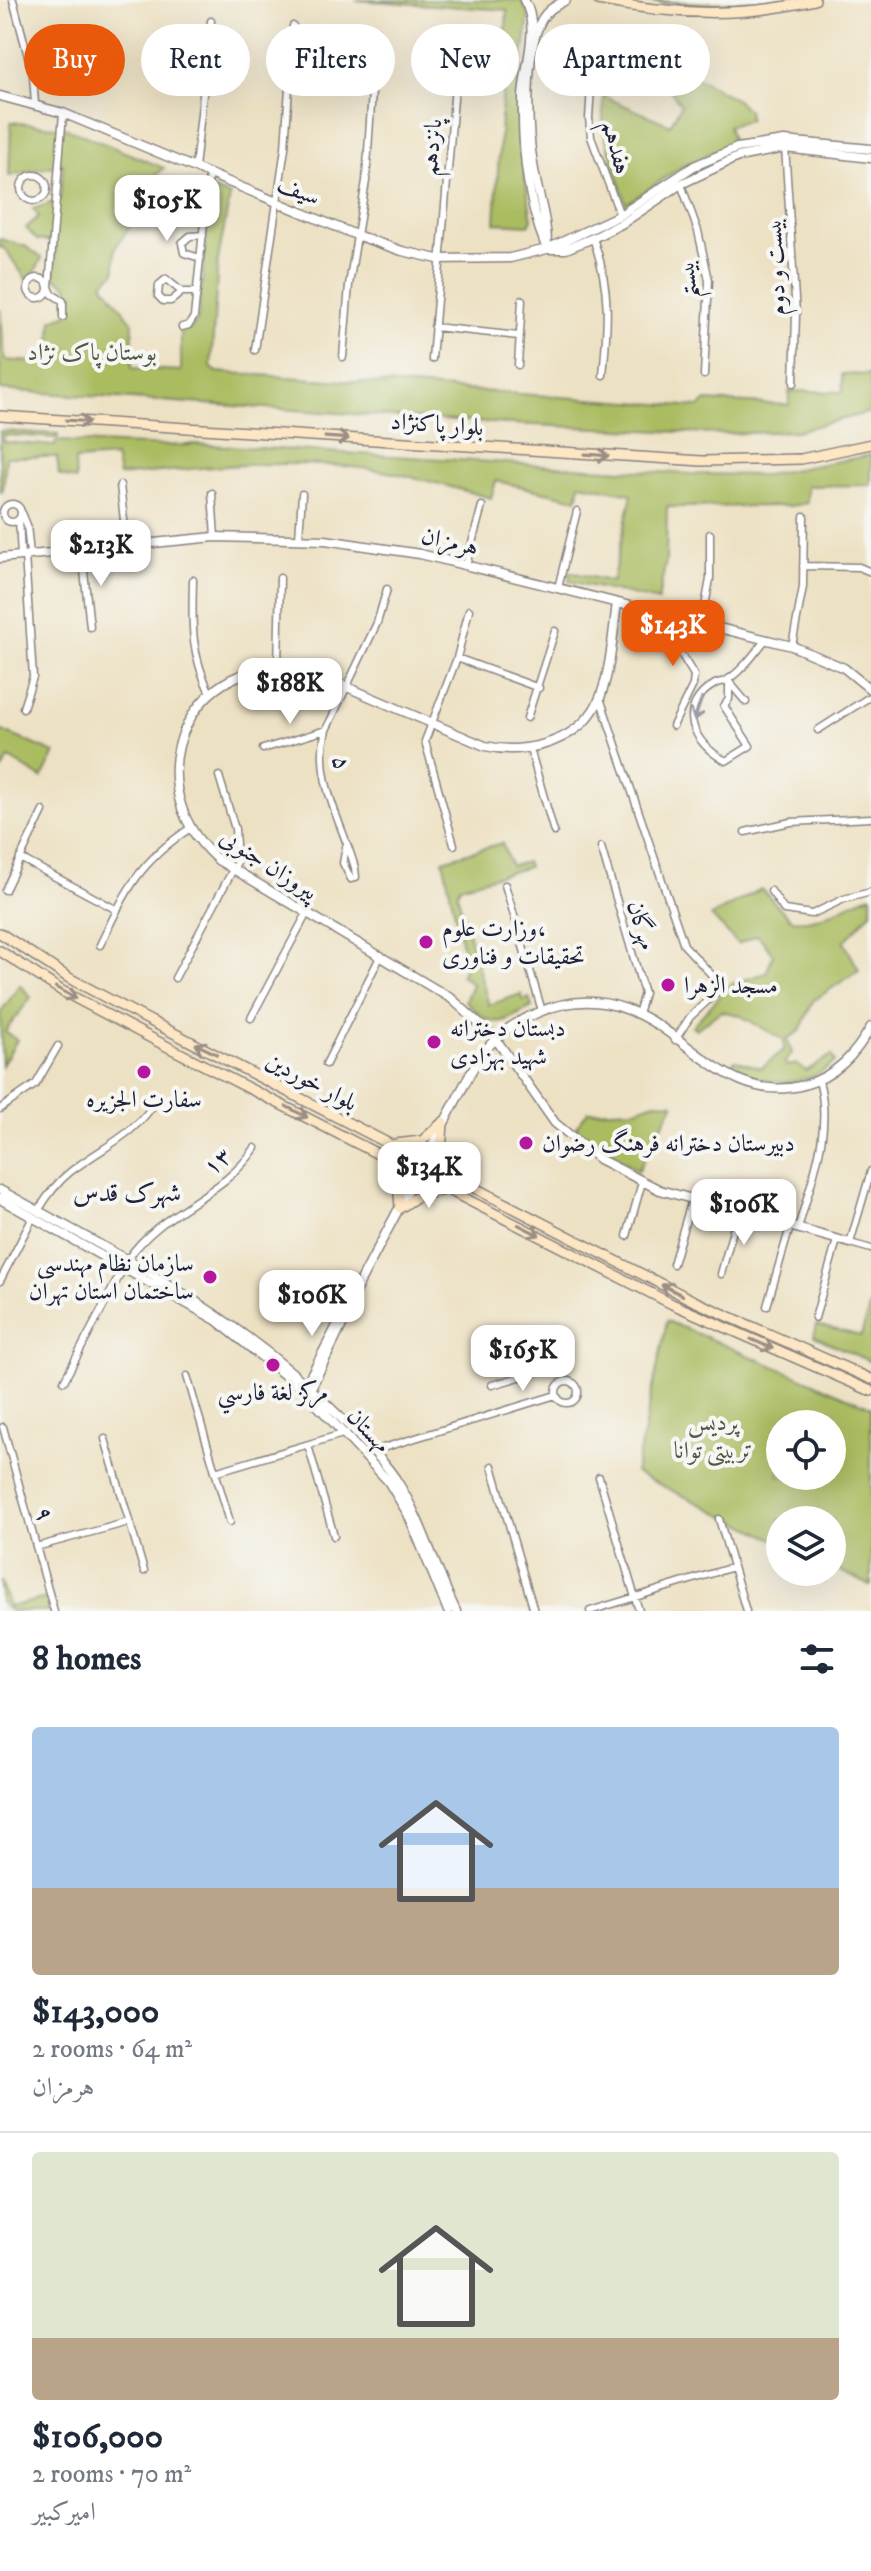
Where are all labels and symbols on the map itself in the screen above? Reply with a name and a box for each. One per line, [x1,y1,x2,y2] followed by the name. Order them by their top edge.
[415,116,456,177] street label: پانزدهم
[589,117,638,179] street label: هفدهم
[273,169,324,213] street label: سیف
[111,175,223,243] pin: $105K
[758,217,799,316] street label: بیست و دوم
[671,258,713,301] street label: بیستم
[27,338,157,369] park label: بوستان پاک نژاد
[389,407,485,444] street label: بلوار پاکنژاد
[64,414,91,429] one-way arrow
[323,431,350,446] one-way arrow
[583,447,610,462] one-way arrow
[45,520,157,588] pin: $213K
[418,521,481,564] street label: هرمزان
[617,600,729,668] pin: $143K
[234,658,346,726] pin: $188K
[689,696,704,721] one-way arrow
[325,754,357,772] street label: ۵
[213,822,324,909] street label: پیروزان جنوبی
[620,897,663,953] street label: مهرگان
[442,914,585,972] place label: وزارت علوم، تحقیقات و فناوری
[417,933,435,951] marker: وزارت علوم، تحقیقات و فناوری
[684,971,778,1001] place label: مسجد الزهرا
[659,976,677,994] marker: مسجد الزهرا
[54,985,77,1001] one-way arrow
[450,1014,565,1072] place label: دبستان دخترانه شهید بهزادی
[425,1033,443,1051] marker: دبستان دخترانه شهید بهزادی
[194,1041,218,1056] one-way arrow
[261,1045,363,1119] street label: بلوار خوردین
[135,1063,153,1081] marker: سفارت الجزیره
[86,1085,202,1115] place label: سفارت الجزیره
[285,1105,308,1121] one-way arrow
[542,1128,795,1159] place label: دبیرستان دخترانه فرهنگ رضوان
[517,1134,535,1152] marker: دبیرستان دخترانه فرهنگ رضوان
[197,1141,238,1182] street label: ۱۳
[373,1142,485,1210] pin: $134K
[73,1177,181,1210] district label: شهرک قدس
[688,1179,800,1247] pin: $106K
[516,1223,540,1239] one-way arrow
[29,1249,194,1307] place label: سازمان نظام مهندسی ساختمان استان تهران
[201,1268,219,1286] marker: سازمان نظام مهندسی ساختمان استان تهران
[256,1270,368,1338] pin: $106K
[661,1281,685,1297] one-way arrow
[467,1325,579,1393] pin: $165K
[749,1338,774,1353] one-way arrow
[264,1356,282,1374] marker: مركز لغة فارسي
[218,1378,328,1414] place label: مركز لغة فارسي
[340,1402,397,1460] street label: مهستان
[674,1408,752,1467] park label: پردیس تربیتی توانا
[28,1504,60,1525] street label: ۹

